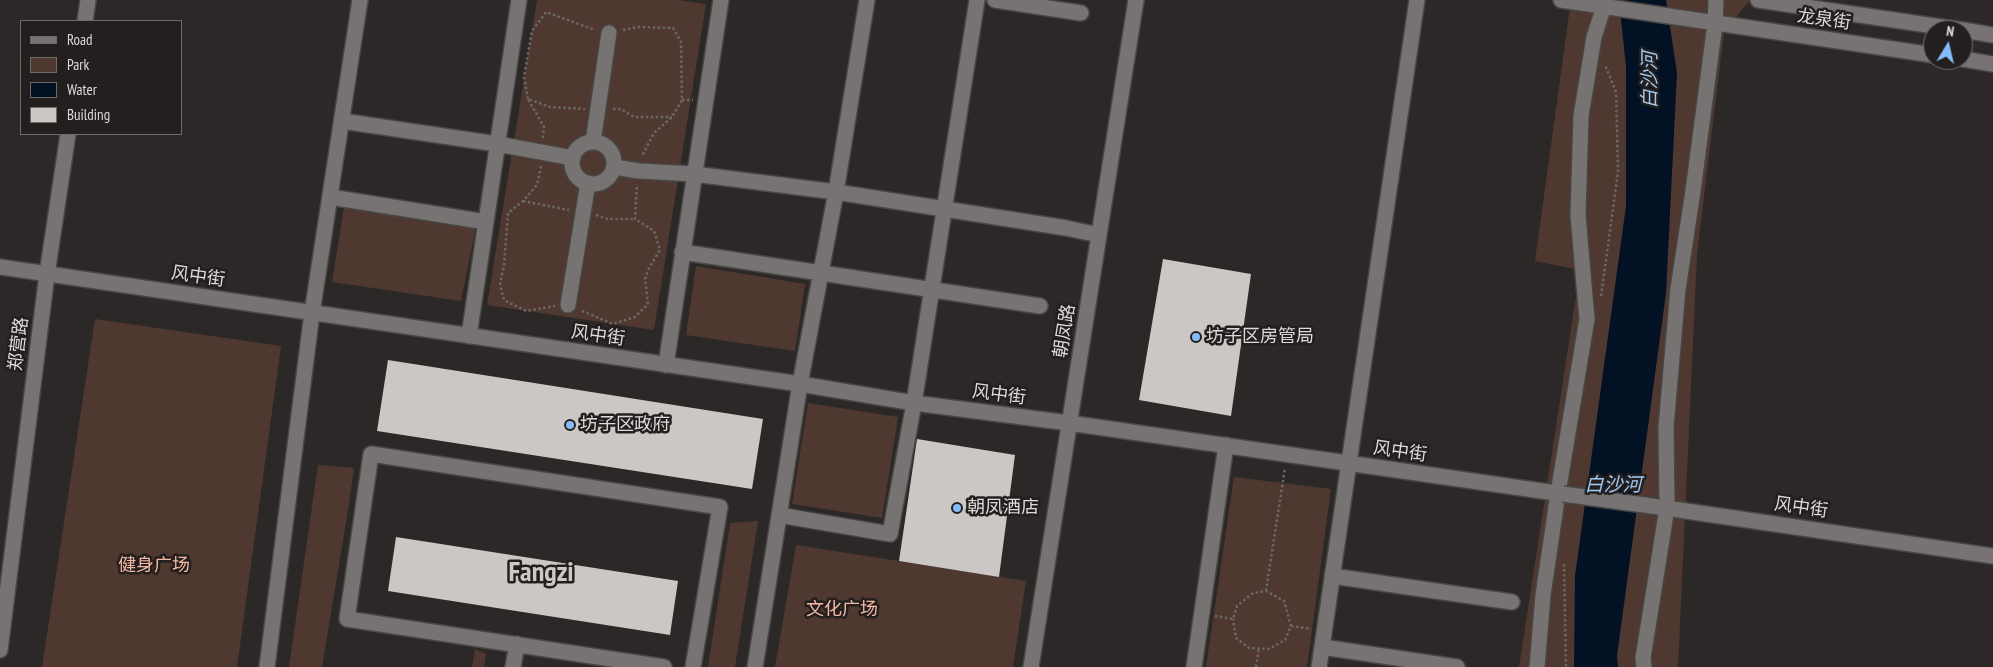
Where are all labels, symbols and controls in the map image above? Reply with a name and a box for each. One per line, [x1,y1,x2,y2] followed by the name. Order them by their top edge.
[1796,6,1852,34] street label: 龙泉街
[20,20,182,135] legend
[1923,20,1973,70] north arrow
[1945,22,1955,41] text: N
[67,30,93,49] text: Road
[1640,52,1662,108] water label: 白沙河
[67,55,89,74] text: Park
[67,80,97,99] text: Water
[67,105,110,124] text: Building
[170,263,226,291] street label: 风中街
[1050,303,1080,359] street label: 朝凤路
[5,316,33,372] street label: 郑营路
[570,322,626,350] street label: 风中街
[1206,326,1314,348] place label: 坊子区房管局
[1190,331,1202,343] marker: 坊子区房管局
[971,381,1027,409] street label: 风中街
[580,414,670,436] place label: 坊子区政府
[564,419,576,431] marker: 坊子区政府
[1372,438,1428,466] street label: 风中街
[1585,475,1641,497] water label: 白沙河
[1773,494,1829,522] street label: 风中街
[967,497,1039,519] place label: 朝凤酒店
[951,502,963,514] marker: 朝凤酒店
[118,555,190,577] park label: 健身广场
[508,556,574,590] district label: Fangzi
[806,599,878,621] park label: 文化广场

